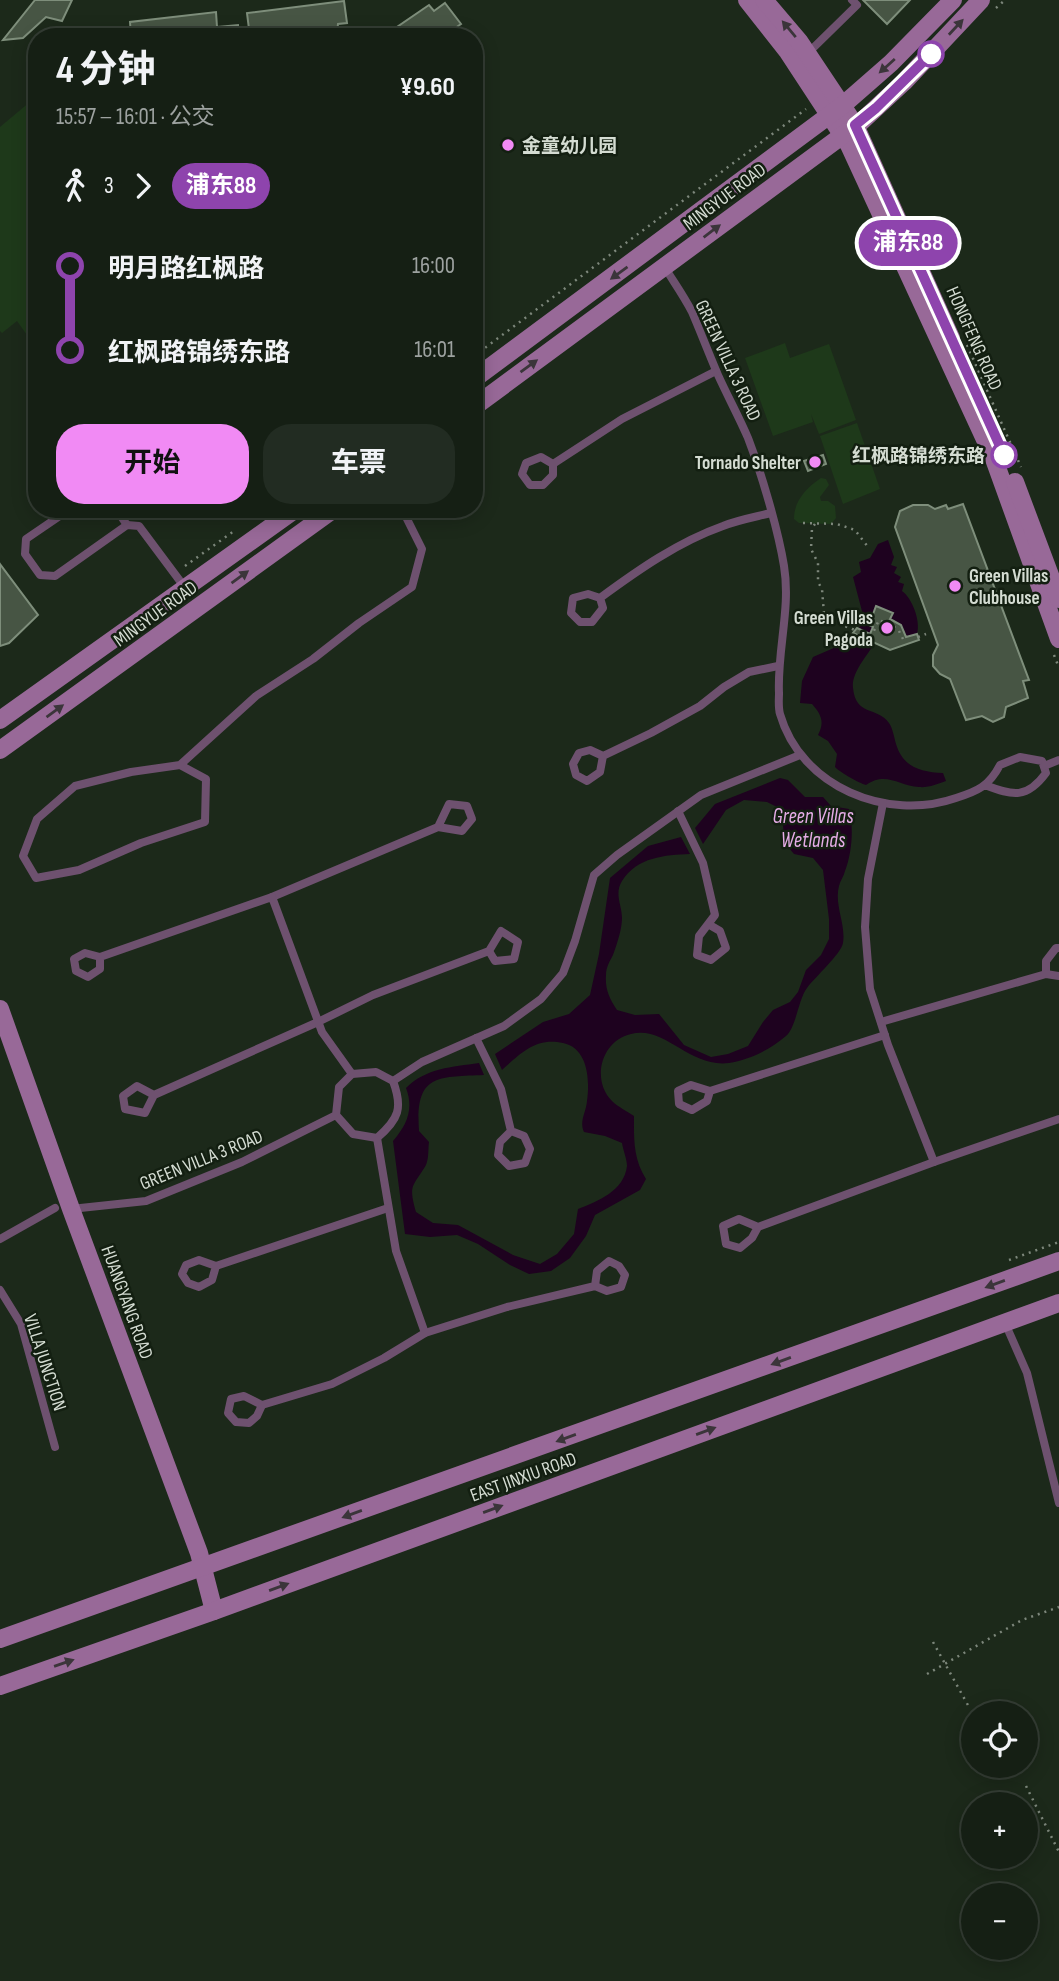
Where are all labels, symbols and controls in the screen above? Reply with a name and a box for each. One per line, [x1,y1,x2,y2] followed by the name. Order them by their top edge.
[948,19,964,36] one-way arrow
[781,20,796,38] one-way arrow
[918,41,944,67] unlabelled marker
[56,48,156,93] text: 4 分钟
[878,58,896,74] one-way arrow
[400,72,455,103] text: ¥9.60
[56,103,215,131] text: 15:57 – 16:01 · 公交
[522,135,617,158] place label: 金童幼儿园
[500,137,516,153] marker: 金童幼儿园
[679,159,771,236] street label: MINGYUE ROAD
[56,167,94,205] icon: walk
[124,167,162,205] icon: forward
[186,171,256,200] text: 浦东88
[104,172,114,200] text: 3
[859,220,957,266] line badge: 浦东88
[703,224,721,238] one-way arrow
[873,228,943,257] text: 浦东88
[412,252,455,280] text: 16:00
[108,254,264,285] text: 明月路红枫路
[609,266,628,280] one-way arrow
[941,283,1007,394] street label: HONGFENG ROAD
[690,296,766,425] street label: GREEN VILLA 3 ROAD
[414,336,455,364] text: 16:01
[108,338,290,369] text: 红枫路锦绣东路
[520,359,538,373] one-way arrow
[56,424,249,504] button: 开始
[263,424,455,504] button: 车票
[991,442,1017,468] marker: 红枫路锦绣东路
[852,445,985,468] place label: 红枫路锦绣东路
[695,452,801,475] place label: Tornado Shelter
[807,454,823,470] marker: Tornado Shelter
[969,565,1048,610] place label: Green Villas Clubhouse
[231,571,249,585] one-way arrow
[110,576,202,652] street label: MINGYUE ROAD
[947,578,963,594] marker: Green Villas Clubhouse
[794,607,873,652] place label: Green Villas Pagoda
[879,620,895,636] marker: Green Villas Pagoda
[46,703,64,718] one-way arrow
[773,804,854,853] water label: Green Villas Wetlands
[137,1125,267,1196] street label: GREEN VILLA 3 ROAD
[95,1243,158,1362] street label: HUANGYANG ROAD
[984,1279,1005,1290] one-way arrow
[18,1311,71,1414] street label: VILLA JUNCTION
[770,1356,791,1367] one-way arrow
[696,1426,717,1437] one-way arrow
[556,1432,577,1443] one-way arrow
[467,1448,580,1507] street label: EAST JINXIU ROAD
[482,1503,503,1514] one-way arrow
[342,1509,363,1520] one-way arrow
[268,1581,289,1592] one-way arrow
[54,1657,75,1668] one-way arrow
[961,1701,1038,1960] map controls
[961,1701,1038,1778] button: locate
[961,1792,1038,1869] button: +
[961,1883,1038,1960] button: −

